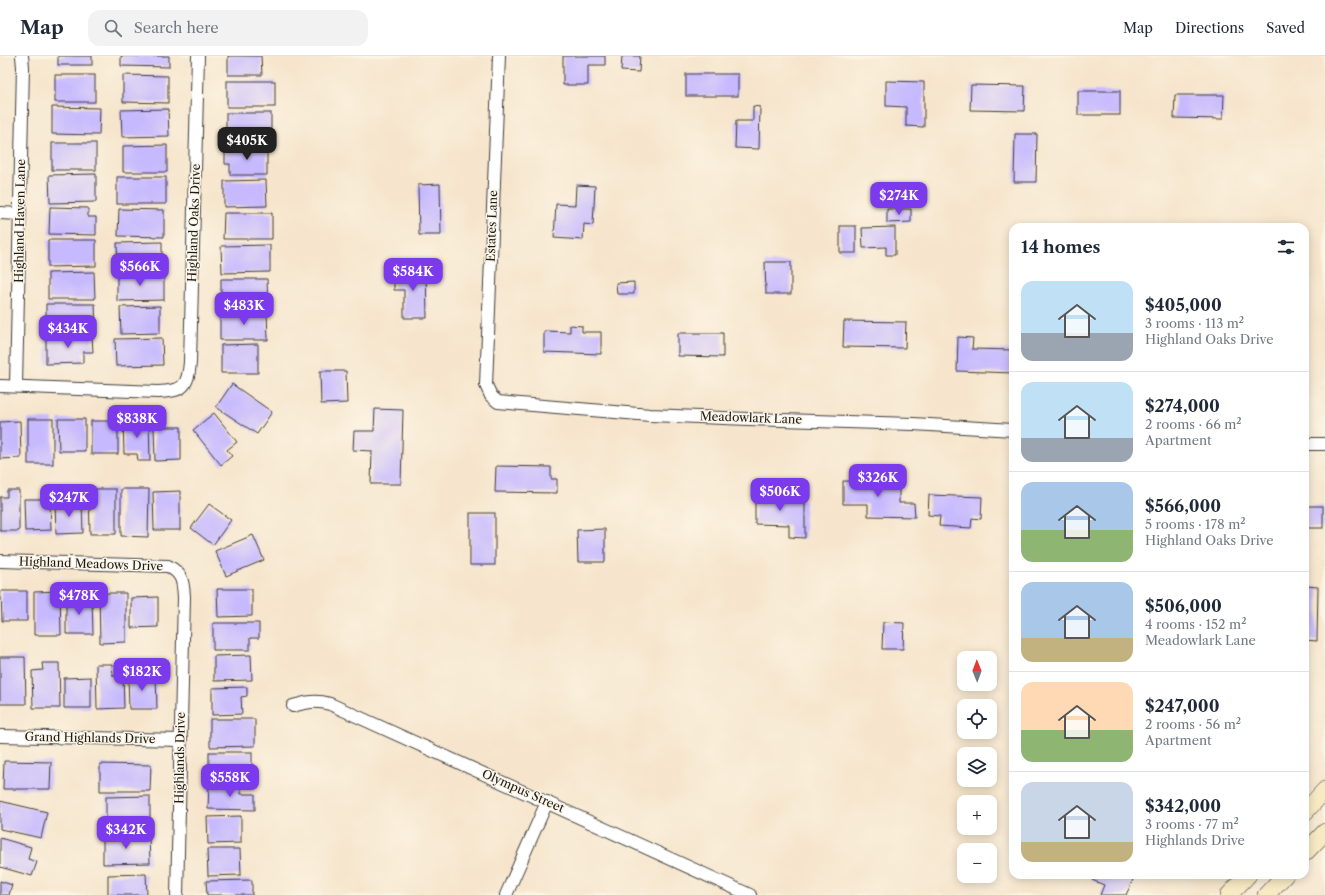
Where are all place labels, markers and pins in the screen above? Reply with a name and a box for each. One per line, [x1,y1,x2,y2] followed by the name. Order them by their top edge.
[219,127,275,161] pin: $405K
[871,182,927,216] pin: $274K
[112,253,168,287] pin: $566K
[385,258,441,292] pin: $584K
[216,292,272,326] pin: $483K
[40,315,96,349] pin: $434K
[109,405,165,439] pin: $838K
[850,464,906,498] pin: $326K
[752,478,808,512] pin: $506K
[41,484,97,518] pin: $247K
[51,582,107,616] pin: $478K
[114,658,170,692] pin: $182K
[202,764,258,798] pin: $558K
[98,816,154,850] pin: $342K

